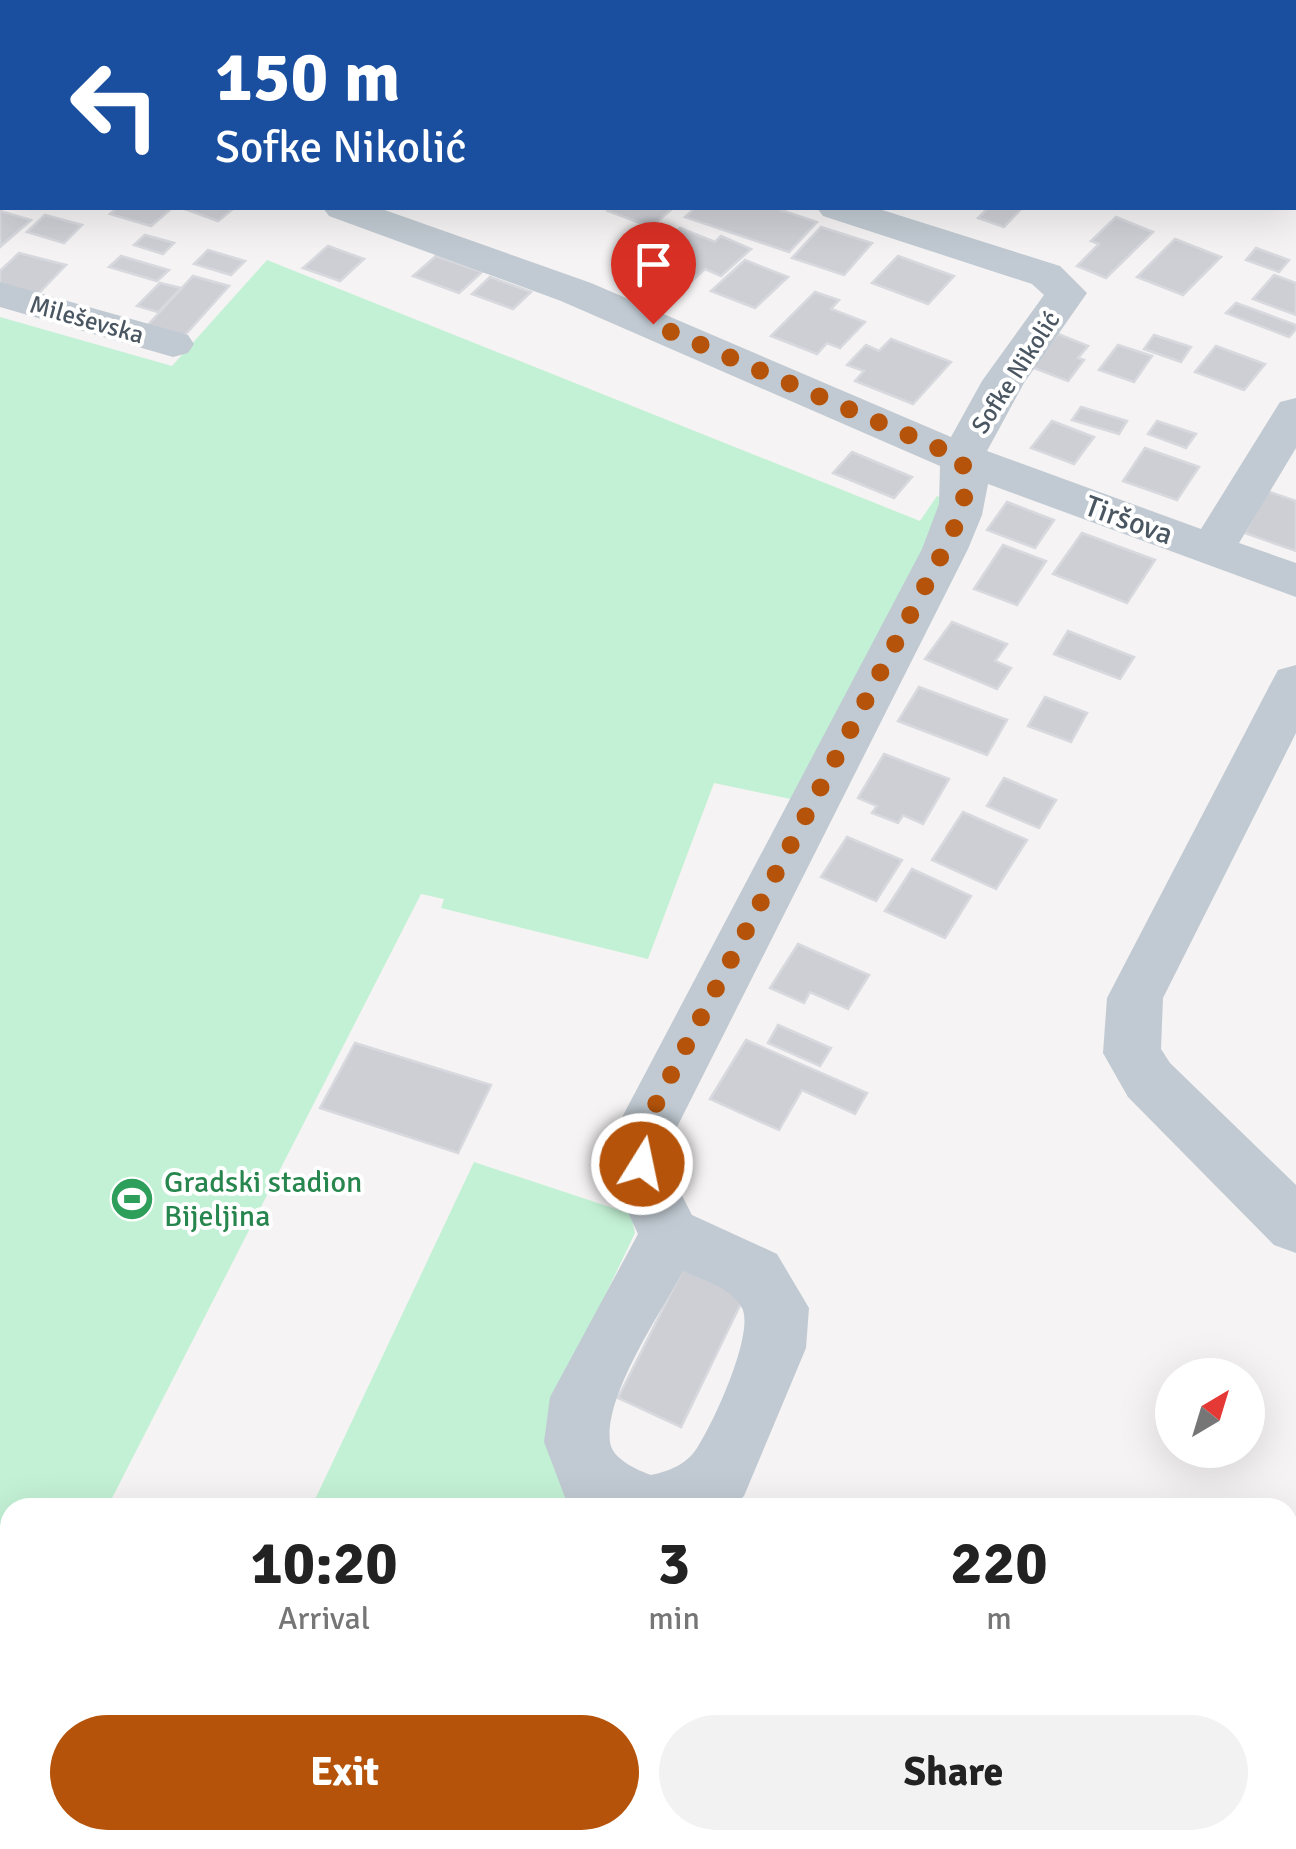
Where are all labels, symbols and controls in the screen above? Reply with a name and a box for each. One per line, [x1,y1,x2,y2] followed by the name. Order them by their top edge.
[215,34,400,120] text: 150 m
[50,40,180,170] icon: left
[215,120,467,175] text: Sofke Nikolić
[611,222,696,325] pin
[626,237,681,292] icon: arrive
[26,288,147,351] street label: Mileševska
[964,305,1066,439] street label: Sofke Nikolić
[1080,487,1178,553] street label: Tiršova
[590,1112,694,1216] position arrow
[164,1164,362,1235] place label: Gradski stadion Bijeljina
[109,1176,155,1222] sports icon: Gradski stadion Bijeljina
[1155,1358,1265,1468] north arrow
[1155,1358,1265,1468] map controls
[250,1527,398,1601] text: 10:20
[658,1527,690,1601] text: 3
[950,1527,1048,1601] text: 220
[278,1599,370,1638] text: Arrival
[648,1599,700,1638] text: min
[986,1599,1012,1638] text: m
[50,1715,639,1830] button: Exit
[659,1715,1248,1830] button: Share

